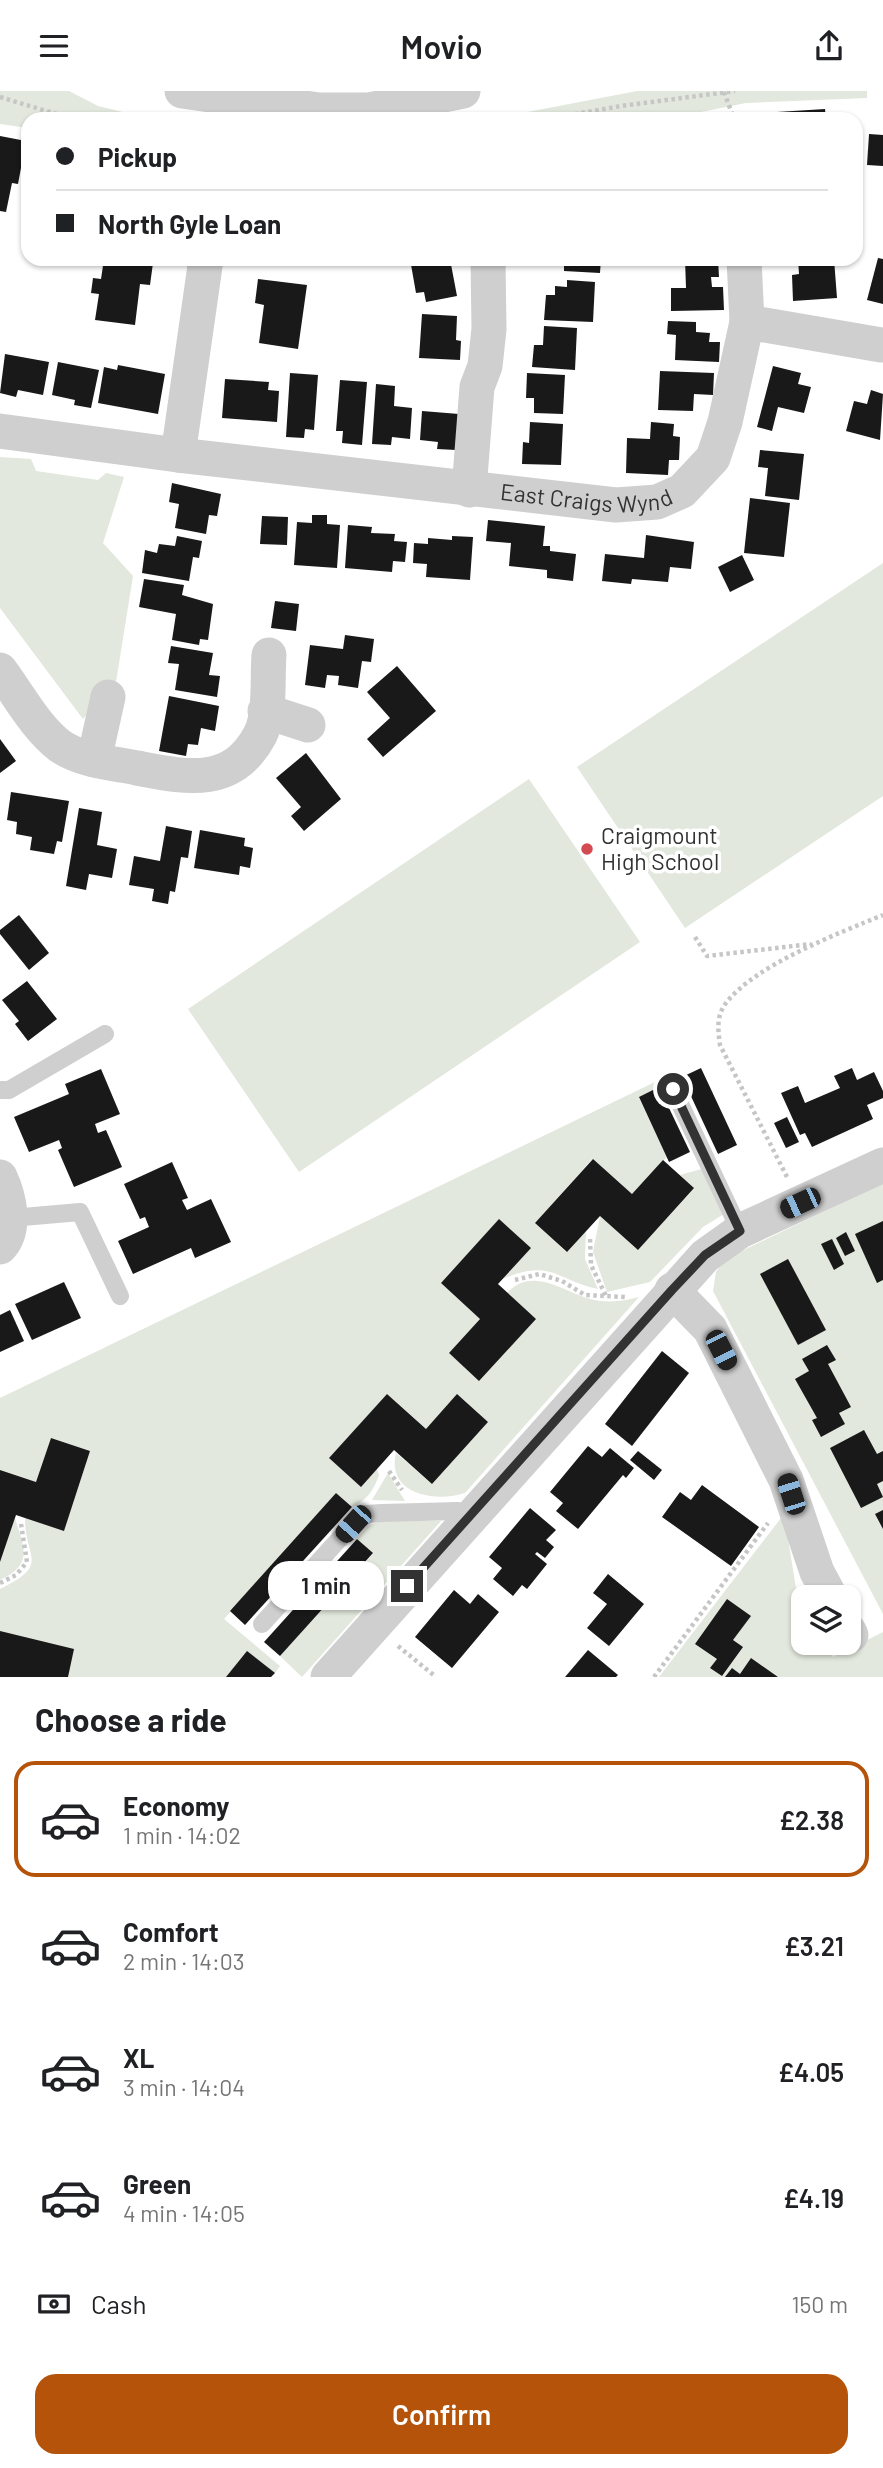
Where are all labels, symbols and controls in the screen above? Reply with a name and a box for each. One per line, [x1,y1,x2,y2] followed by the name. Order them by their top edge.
[35,27,73,65] icon: menu
[401,27,482,65] text: Movio
[810,27,848,65] icon: share
[98,141,177,172] text: Pickup
[98,208,281,239] text: North Gyle Loan
[499,477,676,518] street label: East Craigs Wynd
[601,821,719,875] place label: Craigmount High School
[579,841,595,857] marker: Craigmount High School
[657,1073,689,1105] route start
[777,1185,824,1221] car
[703,1327,740,1373] car
[775,1471,808,1517] car
[332,1501,375,1547] car
[267,1561,382,1611] callout: 1 min
[391,1570,423,1602] route end
[301,1571,351,1599] text: 1 min
[791,1585,861,1655] map controls
[791,1585,861,1655] button: layers
[35,1700,227,1738] text: Choose a ride
[39,1788,102,1851] icon: car
[123,1790,229,1821] text: Economy
[779,1804,844,1835] text: £2.38
[123,1821,241,1849] text: 1 min · 14:02
[39,1914,102,1977] icon: car
[123,1916,219,1947] text: Comfort
[784,1930,844,1961] text: £3.21
[123,1947,245,1975] text: 2 min · 14:03
[39,2040,102,2103] icon: car
[123,2042,154,2073] text: XL
[778,2056,844,2087] text: £4.05
[123,2073,245,2101] text: 3 min · 14:04
[39,2166,102,2229] icon: car
[123,2168,191,2199] text: Green
[783,2182,844,2213] text: £4.19
[123,2199,245,2227] text: 4 min · 14:05
[35,2285,73,2323] icon: cash
[91,2288,146,2319] text: Cash
[792,2290,848,2318] text: 150 m
[35,2374,848,2454] button: Confirm

